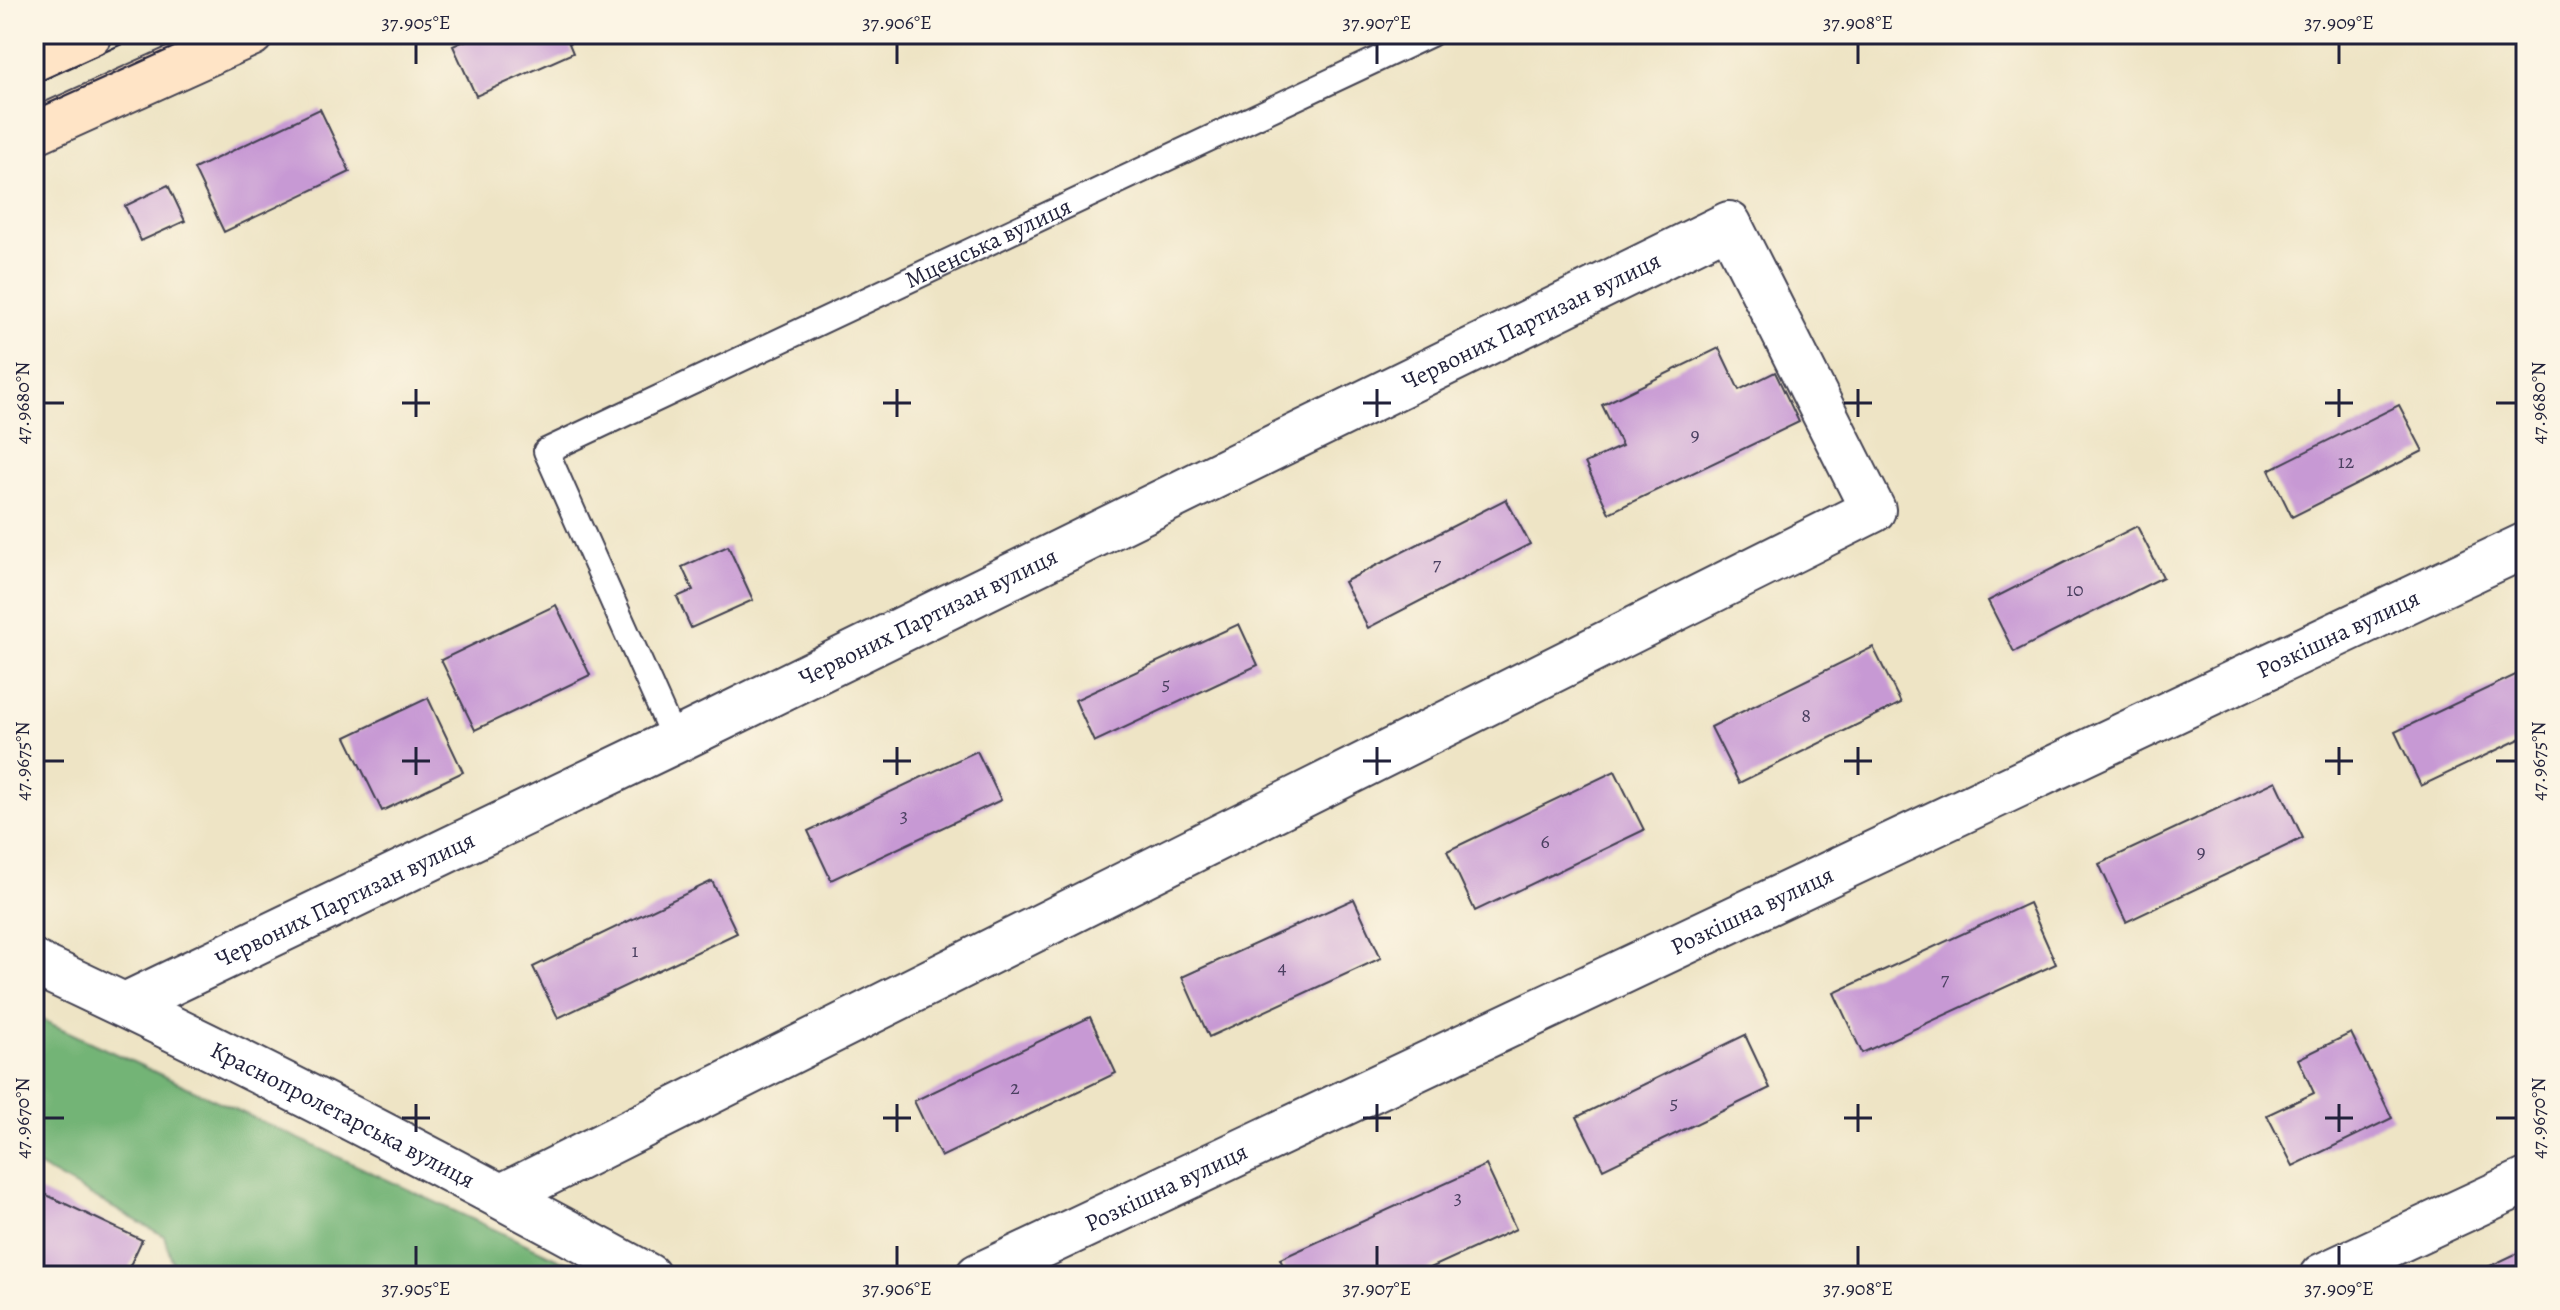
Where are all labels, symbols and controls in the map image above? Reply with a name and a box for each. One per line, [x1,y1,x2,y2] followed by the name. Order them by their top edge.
[381,9,451,36] text: 37.905°E
[862,9,932,36] text: 37.906°E
[1343,9,1411,36] text: 37.907°E
[1823,9,1893,36] text: 37.908°E
[2304,9,2374,36] text: 37.909°E
[900,190,1076,296] street label: Мценська вулиця
[1397,244,1666,398] street label: Червоних Партизан вулиця
[9,362,36,444] text: 47.9680°N
[2525,362,2552,444] text: 47.9680°N
[1690,421,1700,448] house number: 9
[2338,448,2355,475] house number: 12
[794,540,1063,694] street label: Червоних Партизан вулиця
[1433,550,1442,577] house number: 7
[2066,576,2084,603] house number: 10
[2251,582,2425,686] street label: Розкішна вулиця
[1162,670,1170,697] house number: 5
[1801,702,1811,729] house number: 8
[9,721,36,801] text: 47.9675°N
[2525,721,2552,801] text: 47.9675°N
[900,802,908,829] house number: 3
[210,824,480,975] street label: Червоних Партизан вулиця
[1540,828,1550,855] house number: 6
[2196,838,2206,865] house number: 9
[1665,858,1839,963] street label: Розкішна вулиця
[632,937,639,964] house number: 1
[1277,954,1287,981] house number: 4
[1941,965,1950,992] house number: 7
[205,1034,480,1196] street label: Краснопролетарська вулиця
[1010,1074,1020,1101] house number: 2
[9,1077,36,1159] text: 47.9670°N
[2525,1077,2552,1159] text: 47.9670°N
[1670,1089,1678,1116] house number: 5
[1079,1135,1253,1239] street label: Розкішна вулиця
[1454,1184,1462,1211] house number: 3
[381,1275,451,1302] text: 37.905°E
[862,1275,932,1302] text: 37.906°E
[1343,1275,1411,1302] text: 37.907°E
[1823,1275,1893,1302] text: 37.908°E
[2304,1275,2374,1302] text: 37.909°E

